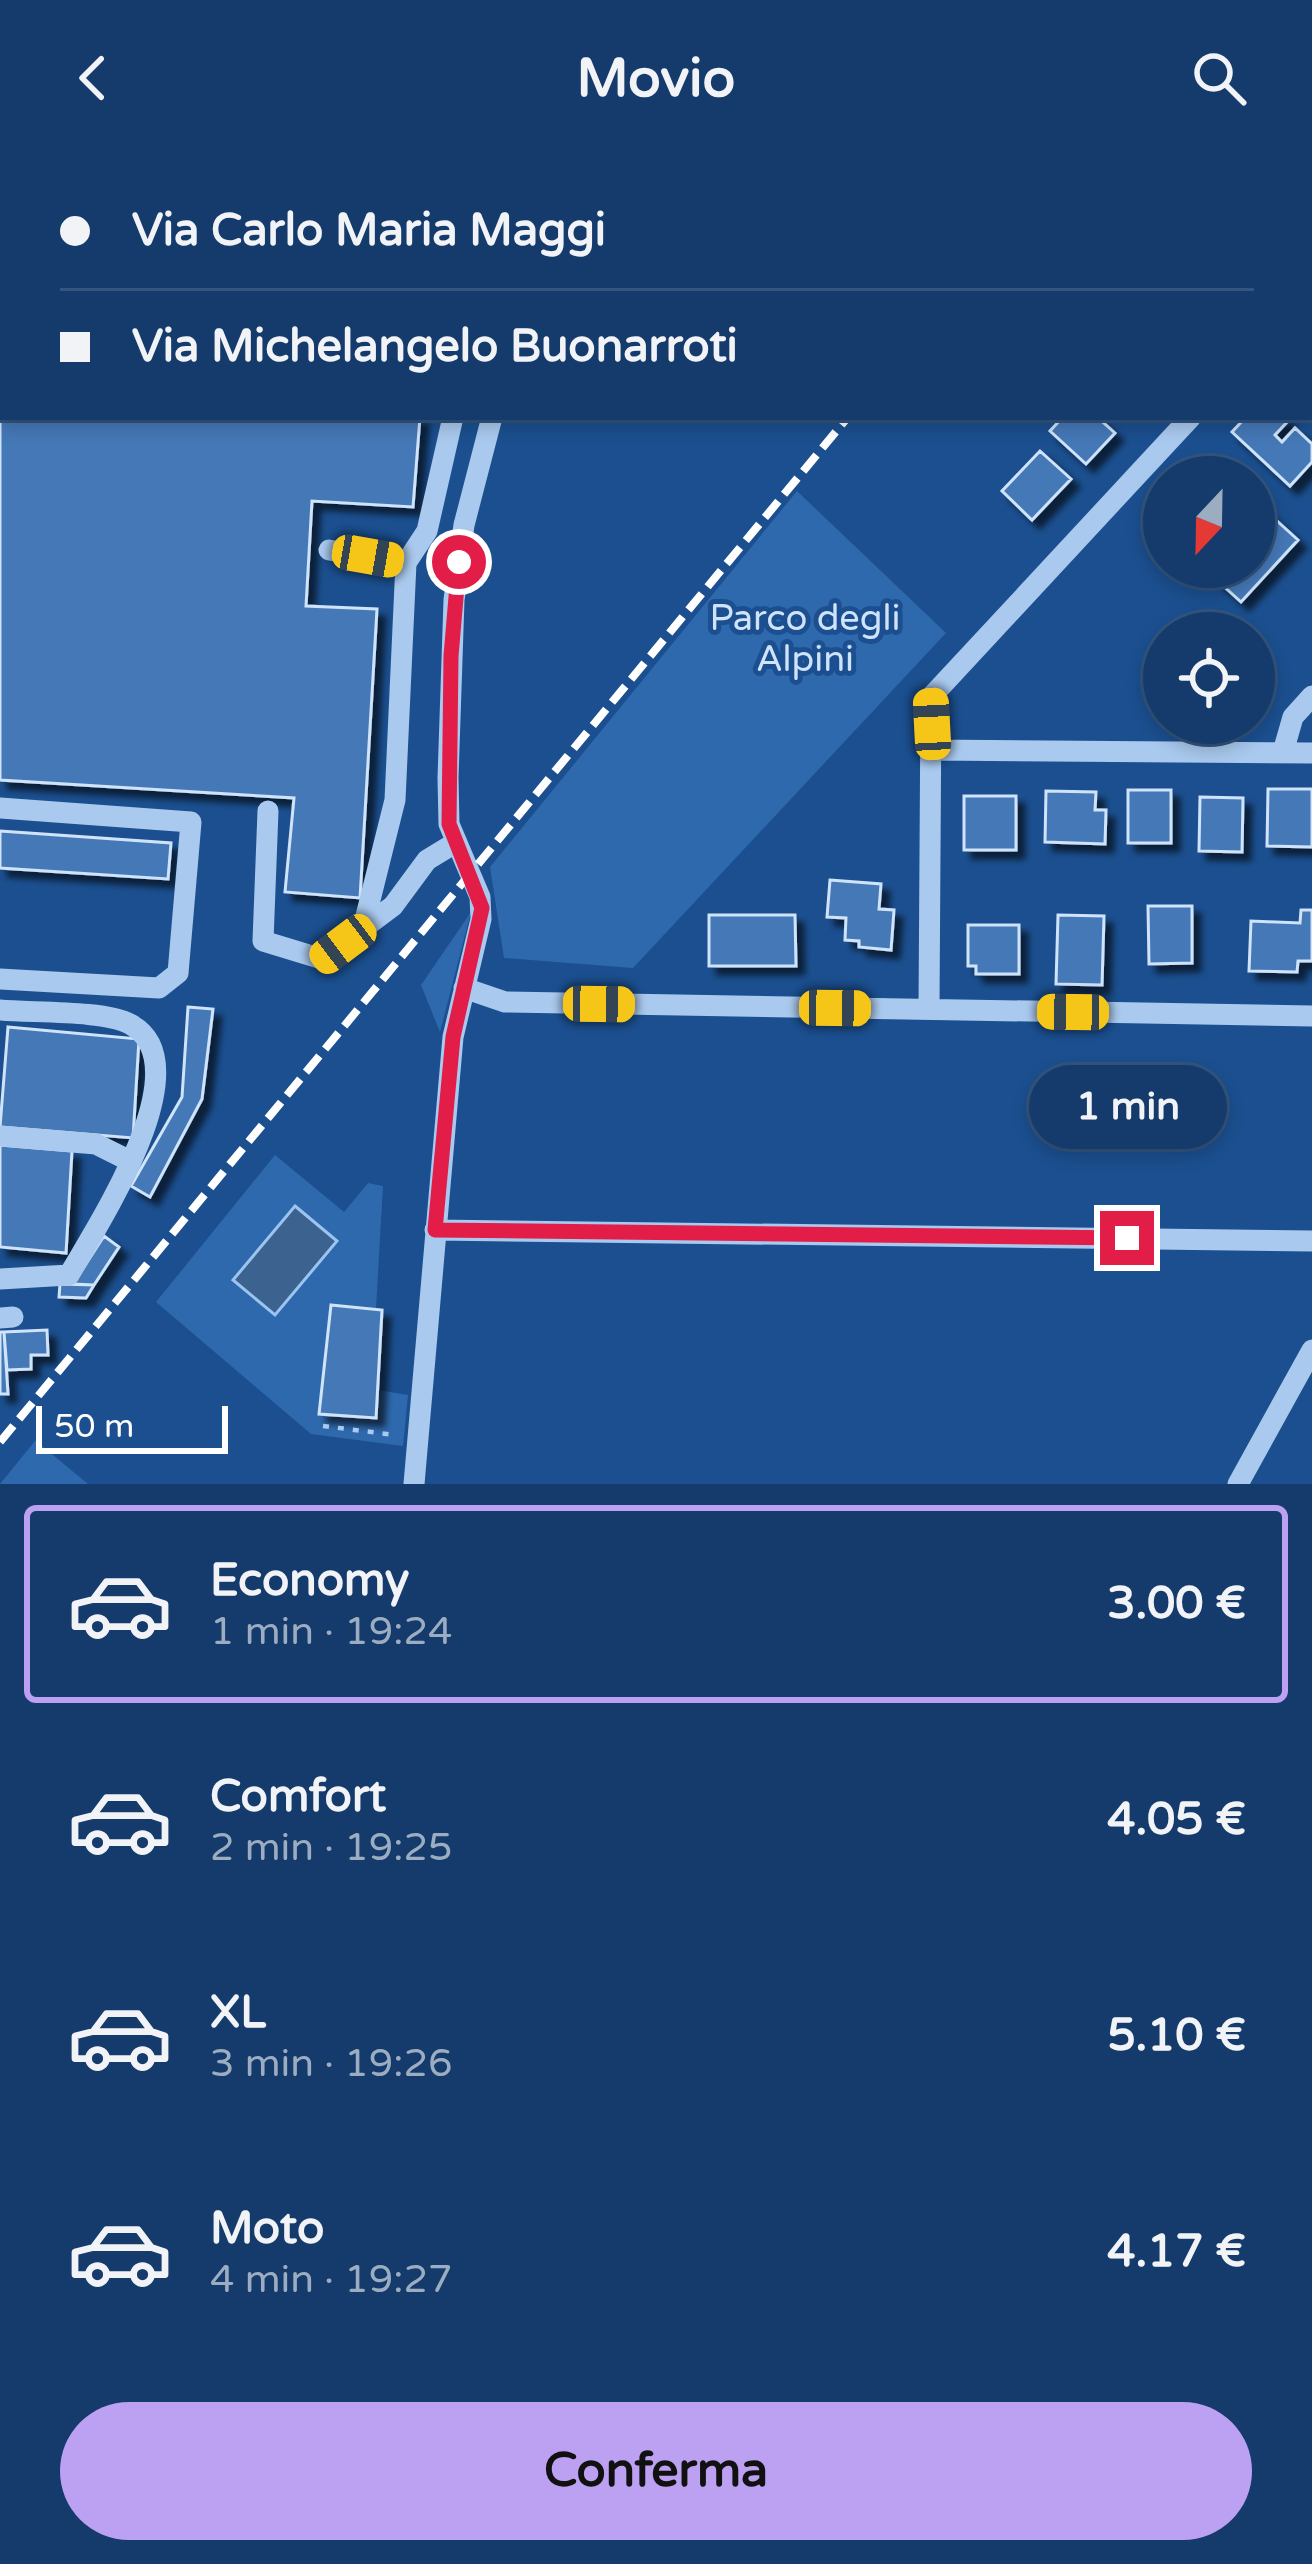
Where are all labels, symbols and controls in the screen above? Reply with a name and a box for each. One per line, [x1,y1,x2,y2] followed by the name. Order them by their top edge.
[60,45,126,111] icon: back
[1186,45,1252,111] icon: search
[577,46,735,111] text: Movio
[132,204,606,258] text: Via Carlo Maria Maggi
[132,320,738,374] text: Via Michelangelo Buonarroti
[1143,456,1275,588] north arrow
[1143,456,1275,744] map controls
[329,532,407,580] car
[432,535,486,589] route start
[710,597,900,681] park label: Parco degli Alpini
[1143,612,1275,744] button: locate
[912,687,952,761] car
[303,908,383,980] car
[563,985,635,1023] car
[799,989,871,1027] car
[1037,993,1109,1031] car
[1028,1064,1226,1148] callout: 1 min
[1076,1083,1180,1130] text: 1 min
[1100,1211,1154,1265] route end
[36,1400,228,1453] scale bar
[54,1407,134,1446] text: 50 m
[66,1550,174,1658] icon: car
[210,1554,409,1608] text: Economy
[1107,1577,1246,1631] text: 3.00 €
[210,1608,452,1655] text: 1 min · 19:24
[66,1766,174,1874] icon: car
[210,1770,386,1824] text: Comfort
[1107,1793,1246,1847] text: 4.05 €
[210,1824,452,1871] text: 2 min · 19:25
[66,1982,174,2090] icon: car
[210,1986,266,2040] text: XL
[1108,2009,1246,2063] text: 5.10 €
[210,2040,452,2087] text: 3 min · 19:26
[66,2198,174,2306] icon: car
[210,2202,324,2256] text: Moto
[1107,2225,1246,2279] text: 4.17 €
[210,2256,452,2303] text: 4 min · 19:27
[60,2402,1252,2540] button: Conferma

